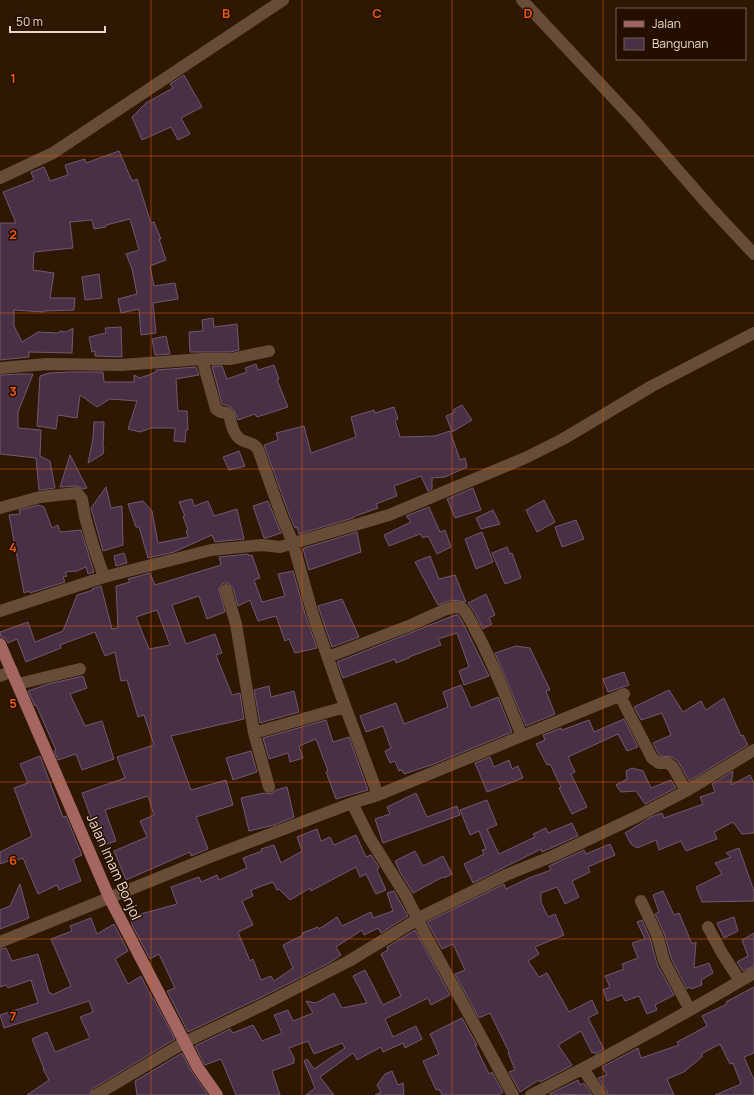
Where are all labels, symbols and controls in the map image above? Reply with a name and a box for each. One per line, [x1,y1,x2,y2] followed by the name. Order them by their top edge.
[222,4,230,22] text: B
[372,4,382,22] text: C
[523,4,533,22] text: D
[10,8,105,34] scale bar
[616,8,746,60] legend
[16,13,43,30] text: 50 m
[652,15,681,32] text: Jalan
[652,35,708,52] text: Bangunan
[10,69,16,87] text: 1
[9,225,17,243] text: 2
[9,382,17,400] text: 3
[9,538,17,556] text: 4
[9,694,17,712] text: 5
[83,811,146,923] street label: Jalan Imam Bonjol
[9,851,17,869] text: 6
[10,1007,17,1025] text: 7

